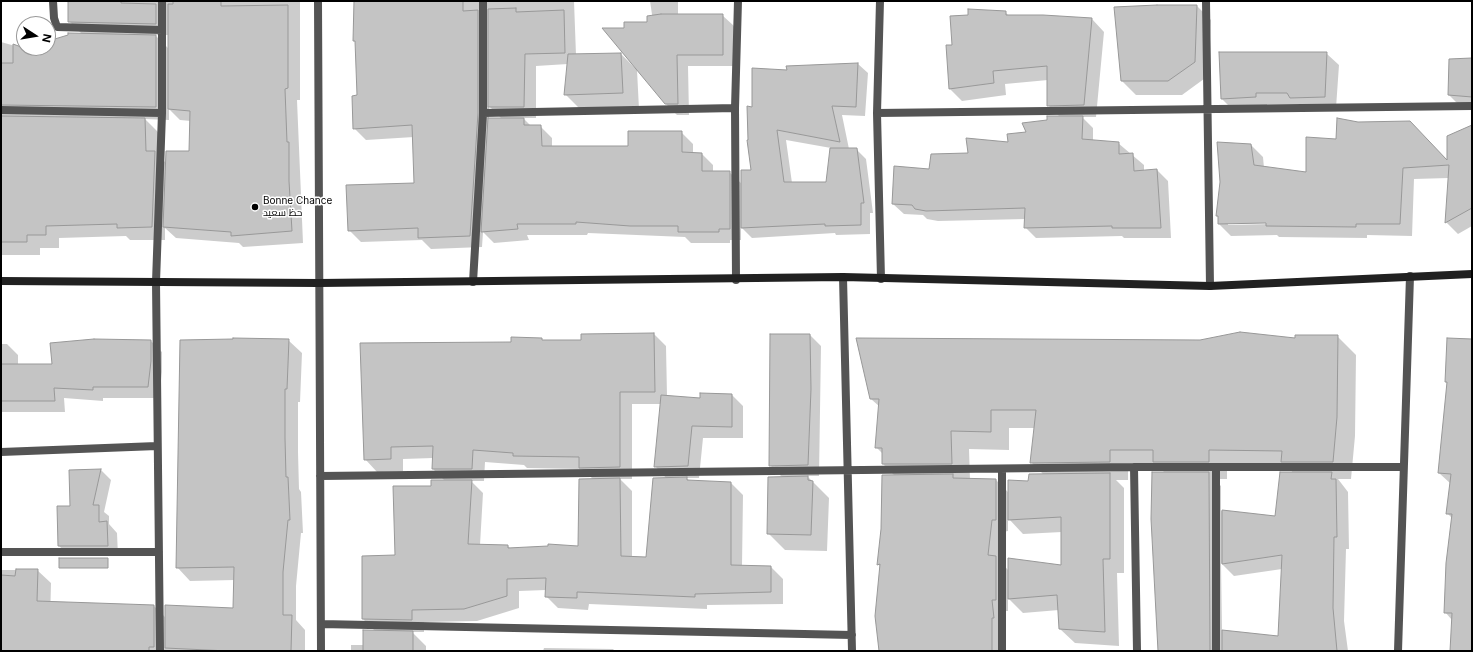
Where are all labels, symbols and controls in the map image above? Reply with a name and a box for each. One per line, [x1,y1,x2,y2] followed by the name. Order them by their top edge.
[16,16,56,56] north arrow
[39,33,54,44] text: N
[263,195,332,218] place label: Bonne Chance حظ سعيد
[250,202,260,212] marker: Bonne Chance حظ سعيد

